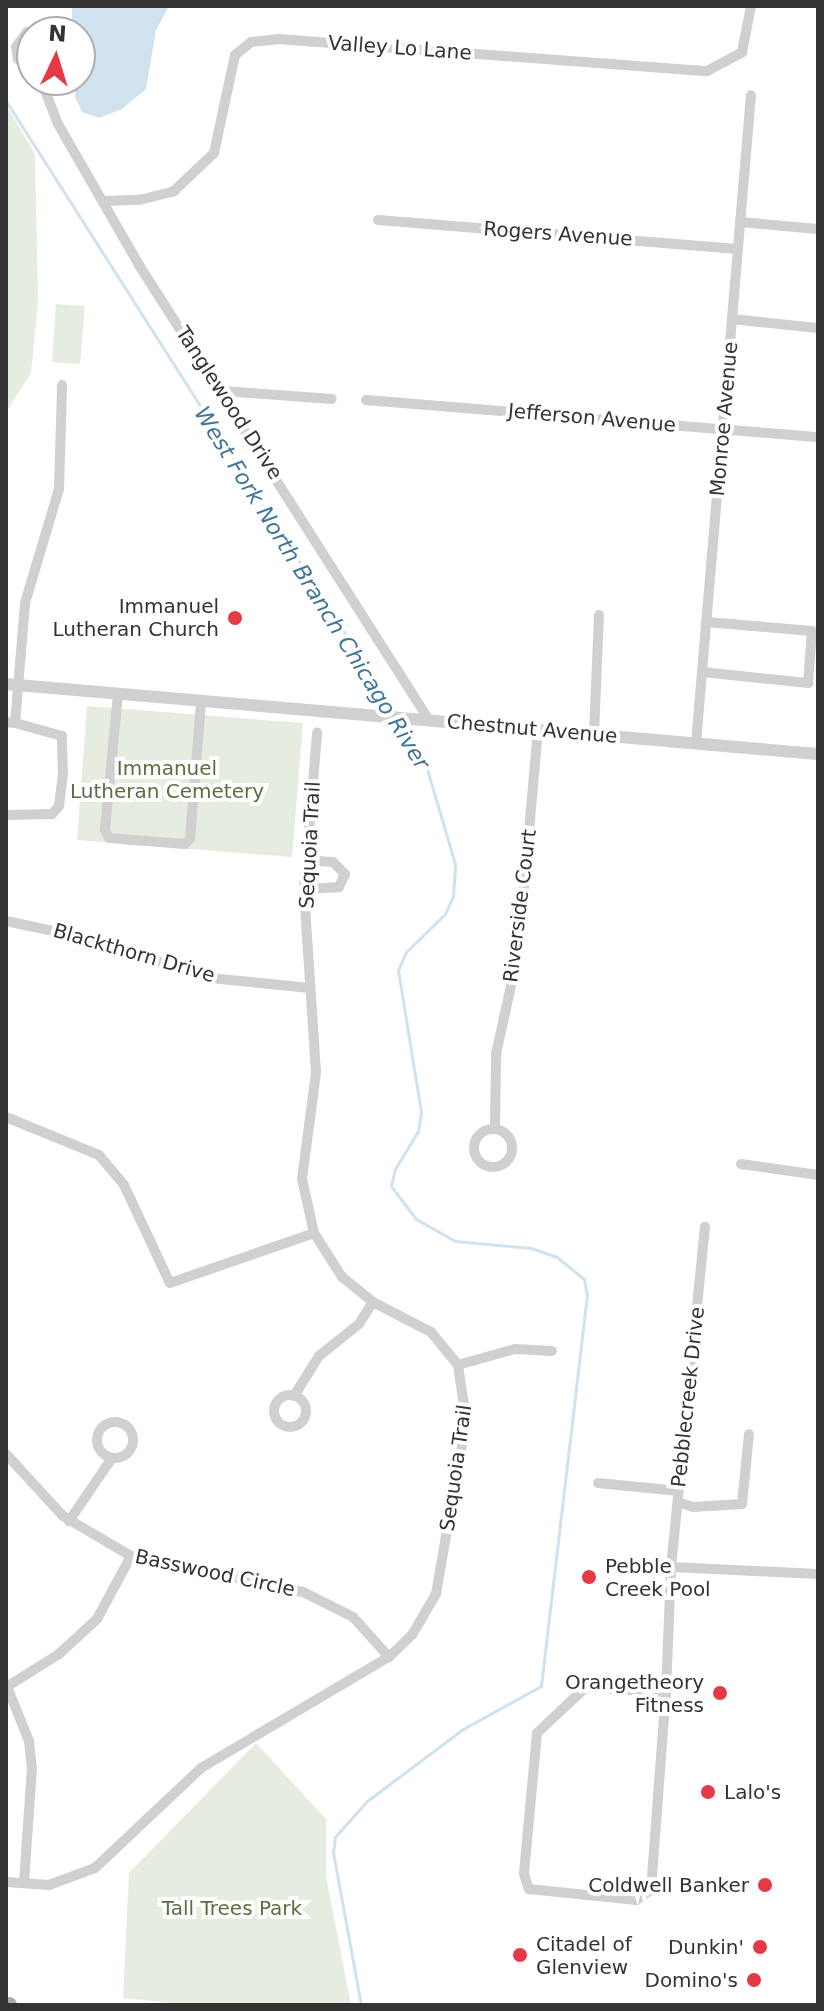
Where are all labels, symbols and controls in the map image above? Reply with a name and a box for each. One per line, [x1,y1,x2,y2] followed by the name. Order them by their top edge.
[16,16,96,96] north arrow
[48,20,68,47] text: N
[327,31,473,65] street label: Valley Lo Lane
[483,217,633,251] street label: Rogers Avenue
[171,322,287,484] street label: Tanglewood Drive
[705,341,743,497] street label: Monroe Avenue
[507,399,677,437] street label: Jefferson Avenue
[189,402,435,774] water label: West Fork North Branch Chicago River
[52,594,219,641] place label: Immanuel Lutheran Church
[226,609,244,627] marker: Immanuel Lutheran Church
[446,710,618,748] street label: Chestnut Avenue
[70,756,264,803] park label: Immanuel Lutheran Cemetery
[295,781,325,909] street label: Sequoia Trail
[499,828,541,984] street label: Riverside Court
[50,918,218,988] street label: Blackthorn Drive
[667,1305,709,1489] street label: Pebblecreek Drive
[435,1403,477,1533] street label: Sequoia Trail
[133,1544,297,1602] street label: Basswood Circle
[605,1554,711,1601] place label: Pebble Creek Pool
[580,1568,598,1586] marker: Pebble Creek Pool
[565,1670,704,1717] place label: Orangetheory Fitness
[711,1684,729,1702] marker: Orangetheory Fitness
[724,1780,781,1804] place label: Lalo's
[699,1783,717,1801] marker: Lalo's
[588,1873,749,1897] place label: Coldwell Banker
[756,1876,774,1894] marker: Coldwell Banker
[162,1896,302,1920] park label: Tall Trees Park
[536,1932,632,1979] place label: Citadel of Glenview
[668,1935,744,1959] place label: Dunkin'
[751,1938,769,1956] marker: Dunkin'
[511,1946,529,1964] marker: Citadel of Glenview
[644,1968,738,1992] place label: Domino's
[745,1971,763,1989] marker: Domino's

